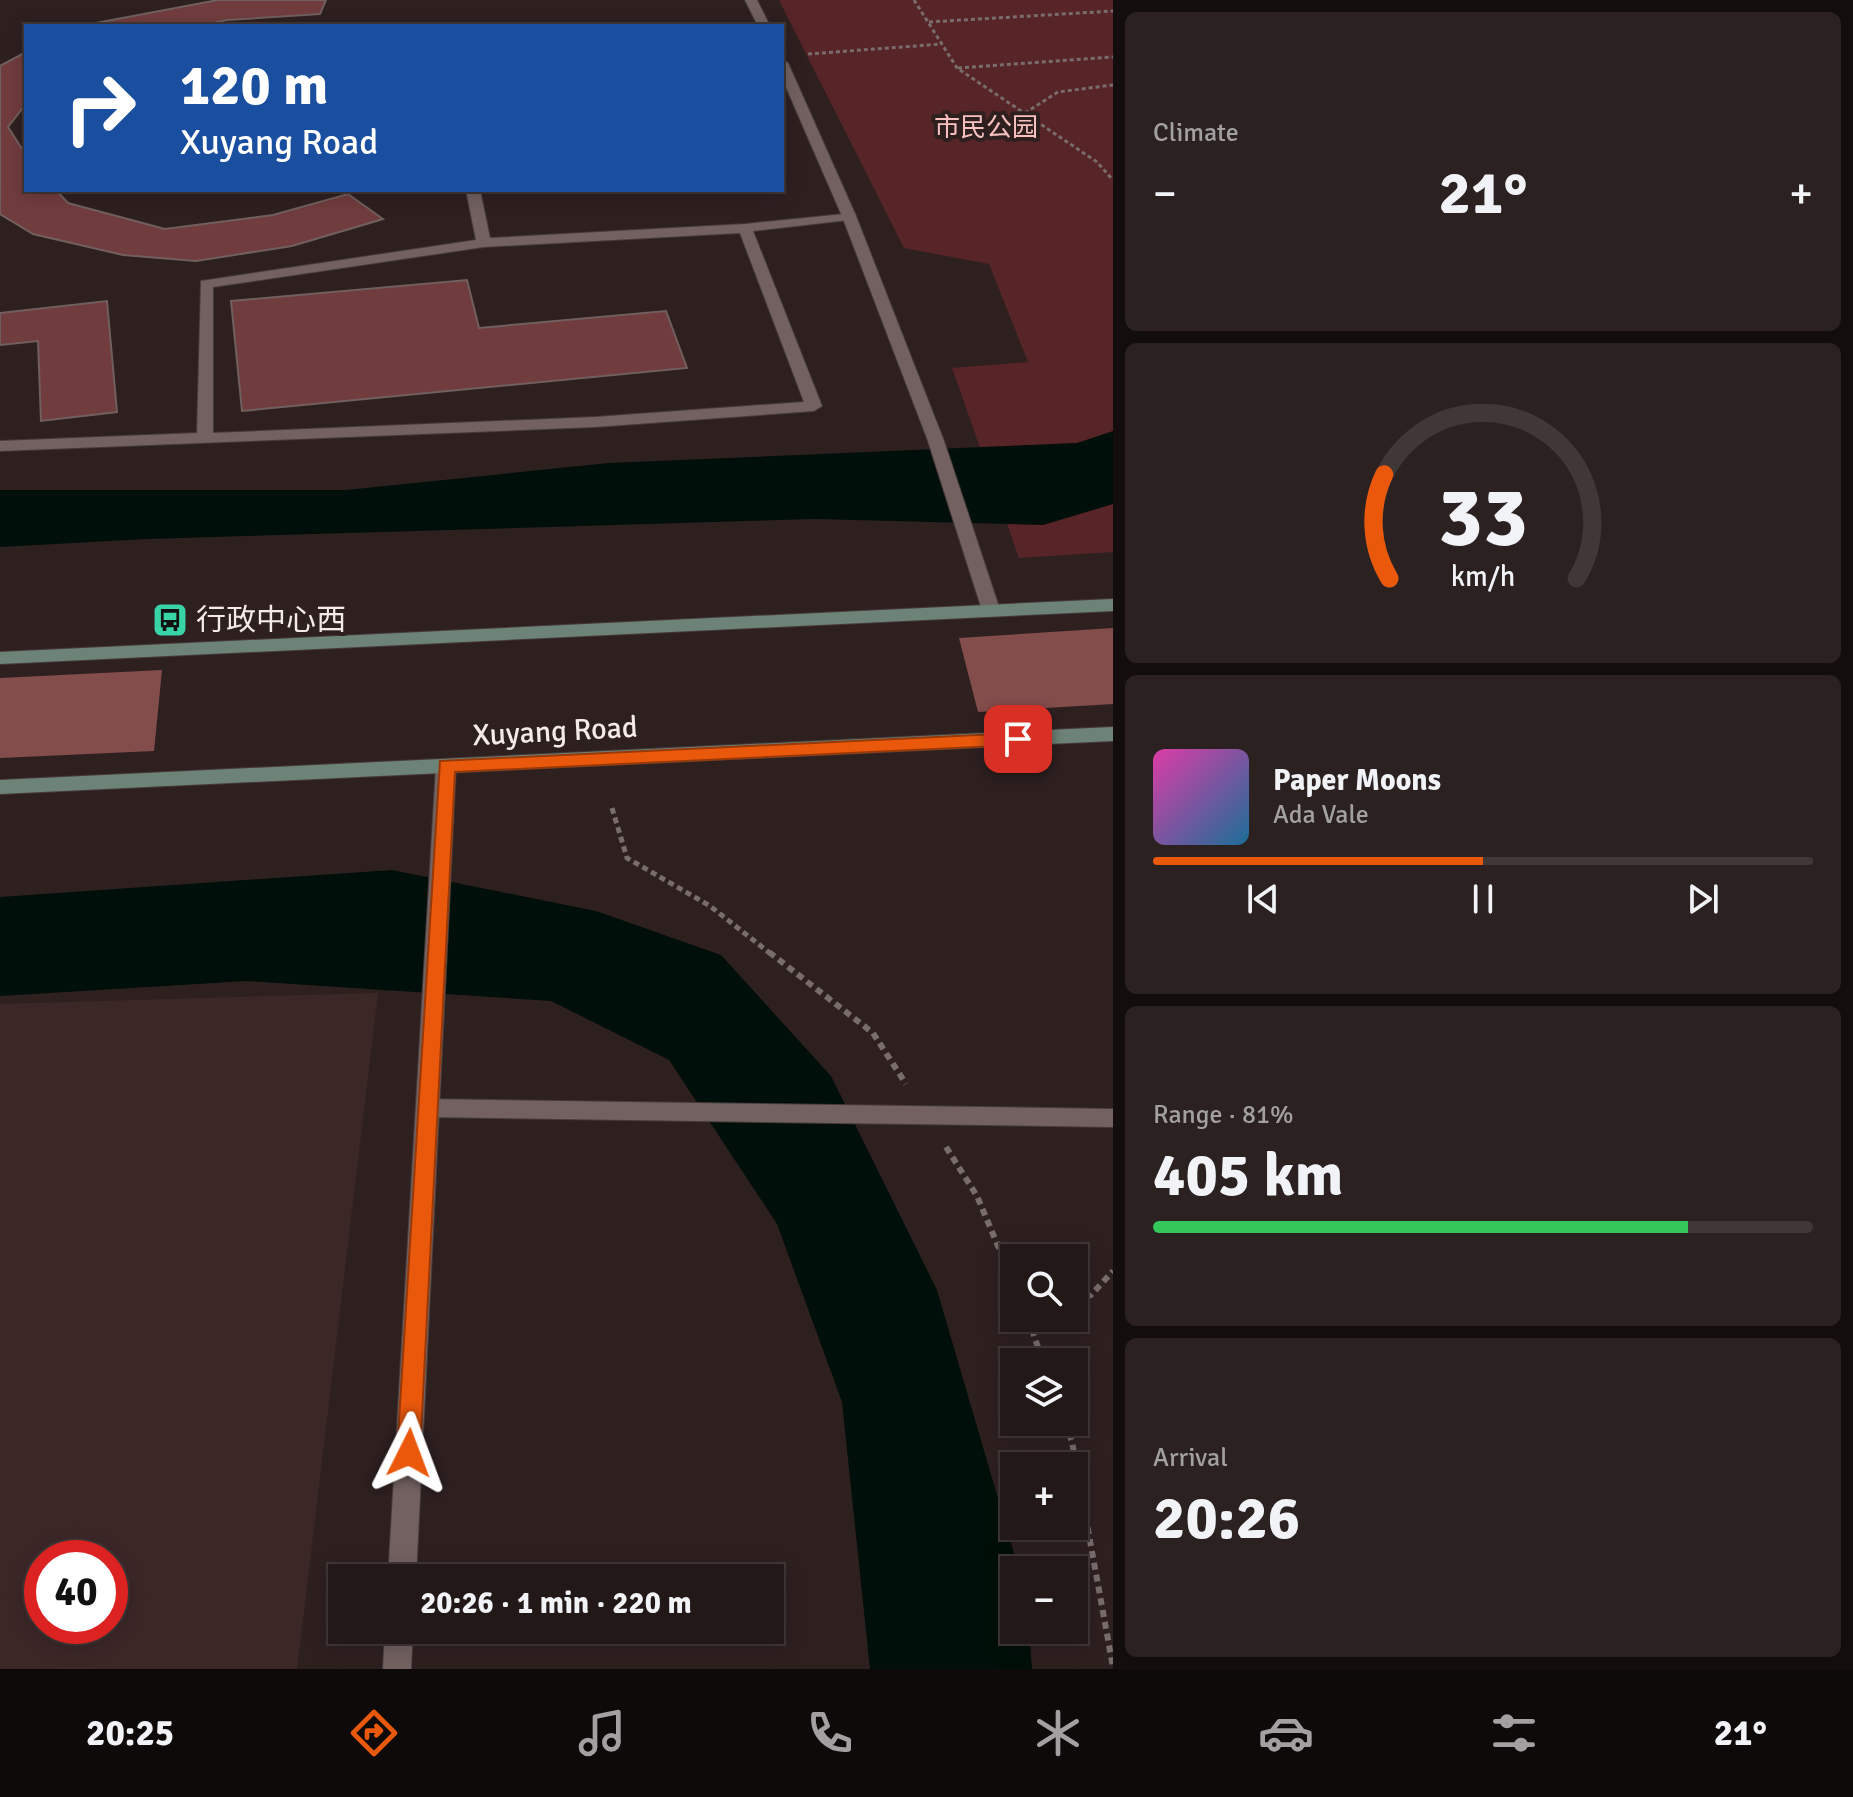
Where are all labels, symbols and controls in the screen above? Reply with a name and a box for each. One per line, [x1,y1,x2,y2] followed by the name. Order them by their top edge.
[180,51,328,120] text: 120 m
[48,56,152,160] icon: right
[934,112,1038,144] park label: 市民公园
[1153,117,1239,149] text: Climate
[180,120,378,165] text: Xuyang Road
[1439,157,1527,231] text: 21°
[1153,167,1177,221] text: −
[1789,167,1813,221] text: +
[1438,467,1528,569] text: 33
[1451,559,1515,594] text: km/h
[151,601,189,639] bus stop icon: 行政中心西
[196,602,346,639] place label: 行政中心西
[984,705,1052,773] pin
[472,709,638,754] street label: Xuyang Road
[996,717,1040,761] icon: arrive
[1273,762,1441,799] text: Paper Moons
[1273,799,1369,831] text: Ada Vale
[1241,877,1285,921] icon: previous
[1461,877,1505,921] icon: pause
[1681,877,1725,921] icon: next
[1153,1099,1294,1131] text: Range · 81%
[1153,1139,1343,1213] text: 405 km
[1000,1244,1088,1644] map controls
[1000,1244,1088,1332] button: search
[1000,1348,1088,1436] button: layers
[367,1411,451,1495] position arrow
[1153,1442,1228,1474] text: Arrival
[1000,1452,1088,1540] button: +
[1153,1482,1300,1556] text: 20:26
[24,1540,128,1644] speed limit sign: 40
[1000,1556,1088,1644] button: −
[420,1585,692,1622] text: 20:26 · 1 min · 220 m
[346,1705,402,1761] icon: directions
[574,1705,630,1761] icon: music
[802,1705,858,1761] icon: phone
[1030,1705,1086,1761] icon: climate
[1258,1705,1314,1761] icon: car
[1486,1705,1542,1761] icon: filters
[86,1711,174,1756] text: 20:25
[1714,1711,1767,1756] text: 21°

